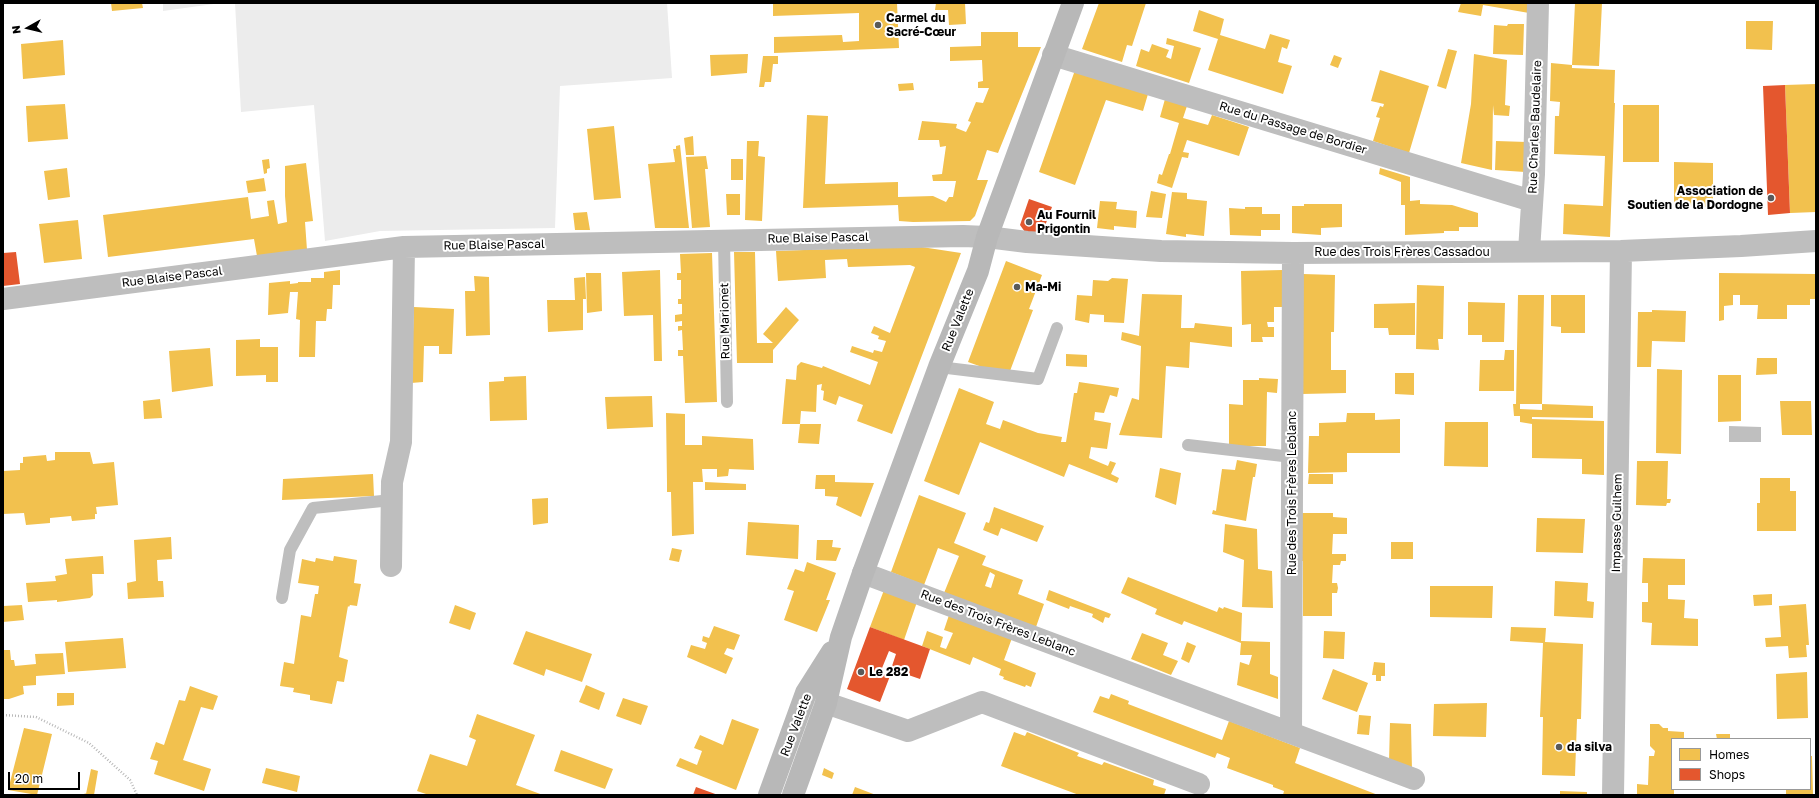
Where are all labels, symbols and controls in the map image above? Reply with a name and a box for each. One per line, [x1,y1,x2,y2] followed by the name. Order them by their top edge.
[8,8,48,48] north arrow
[886,11,956,39] place label: Carmel du Sacré-Cœur
[873,20,883,30] marker: Carmel du Sacré-Cœur
[9,25,23,35] text: N
[1525,60,1545,194] street label: Rue Charles Baudelaire
[1217,99,1369,157] street label: Rue du Passage de Bordier
[1627,184,1763,212] place label: Association de Soutien de la Dordogne
[1766,193,1776,203] marker: Association de Soutien de la Dordogne
[1037,208,1096,236] place label: Au Fournil Prigontin
[1024,217,1034,227] marker: Au Fournil Prigontin
[767,230,869,246] street label: Rue Blaise Pascal
[443,237,545,253] street label: Rue Blaise Pascal
[1314,245,1490,259] street label: Rue des Trois Frères Cassadou
[121,264,223,290] street label: Rue Blaise Pascal
[1025,280,1061,294] place label: Ma-Mi
[1012,282,1022,292] marker: Ma-Mi
[717,283,733,359] street label: Rue Marionet
[939,287,977,353] street label: Rue Valette
[1285,411,1299,575] street label: Rue des Trois Frères Leblanc
[1609,473,1625,573] street label: Impasse Guilhem
[919,587,1077,659] street label: Rue des Trois Frères Leblanc
[869,665,908,679] place label: Le 282
[856,667,866,677] marker: Le 282
[777,691,815,759] street label: Rue Valette
[1671,738,1811,790] legend
[1567,740,1612,754] place label: da silva
[1554,742,1564,752] marker: da silva
[1709,747,1749,762] text: Homes
[10,764,82,790] scale bar
[1709,767,1745,782] text: Shops
[15,771,43,786] text: 20 m

